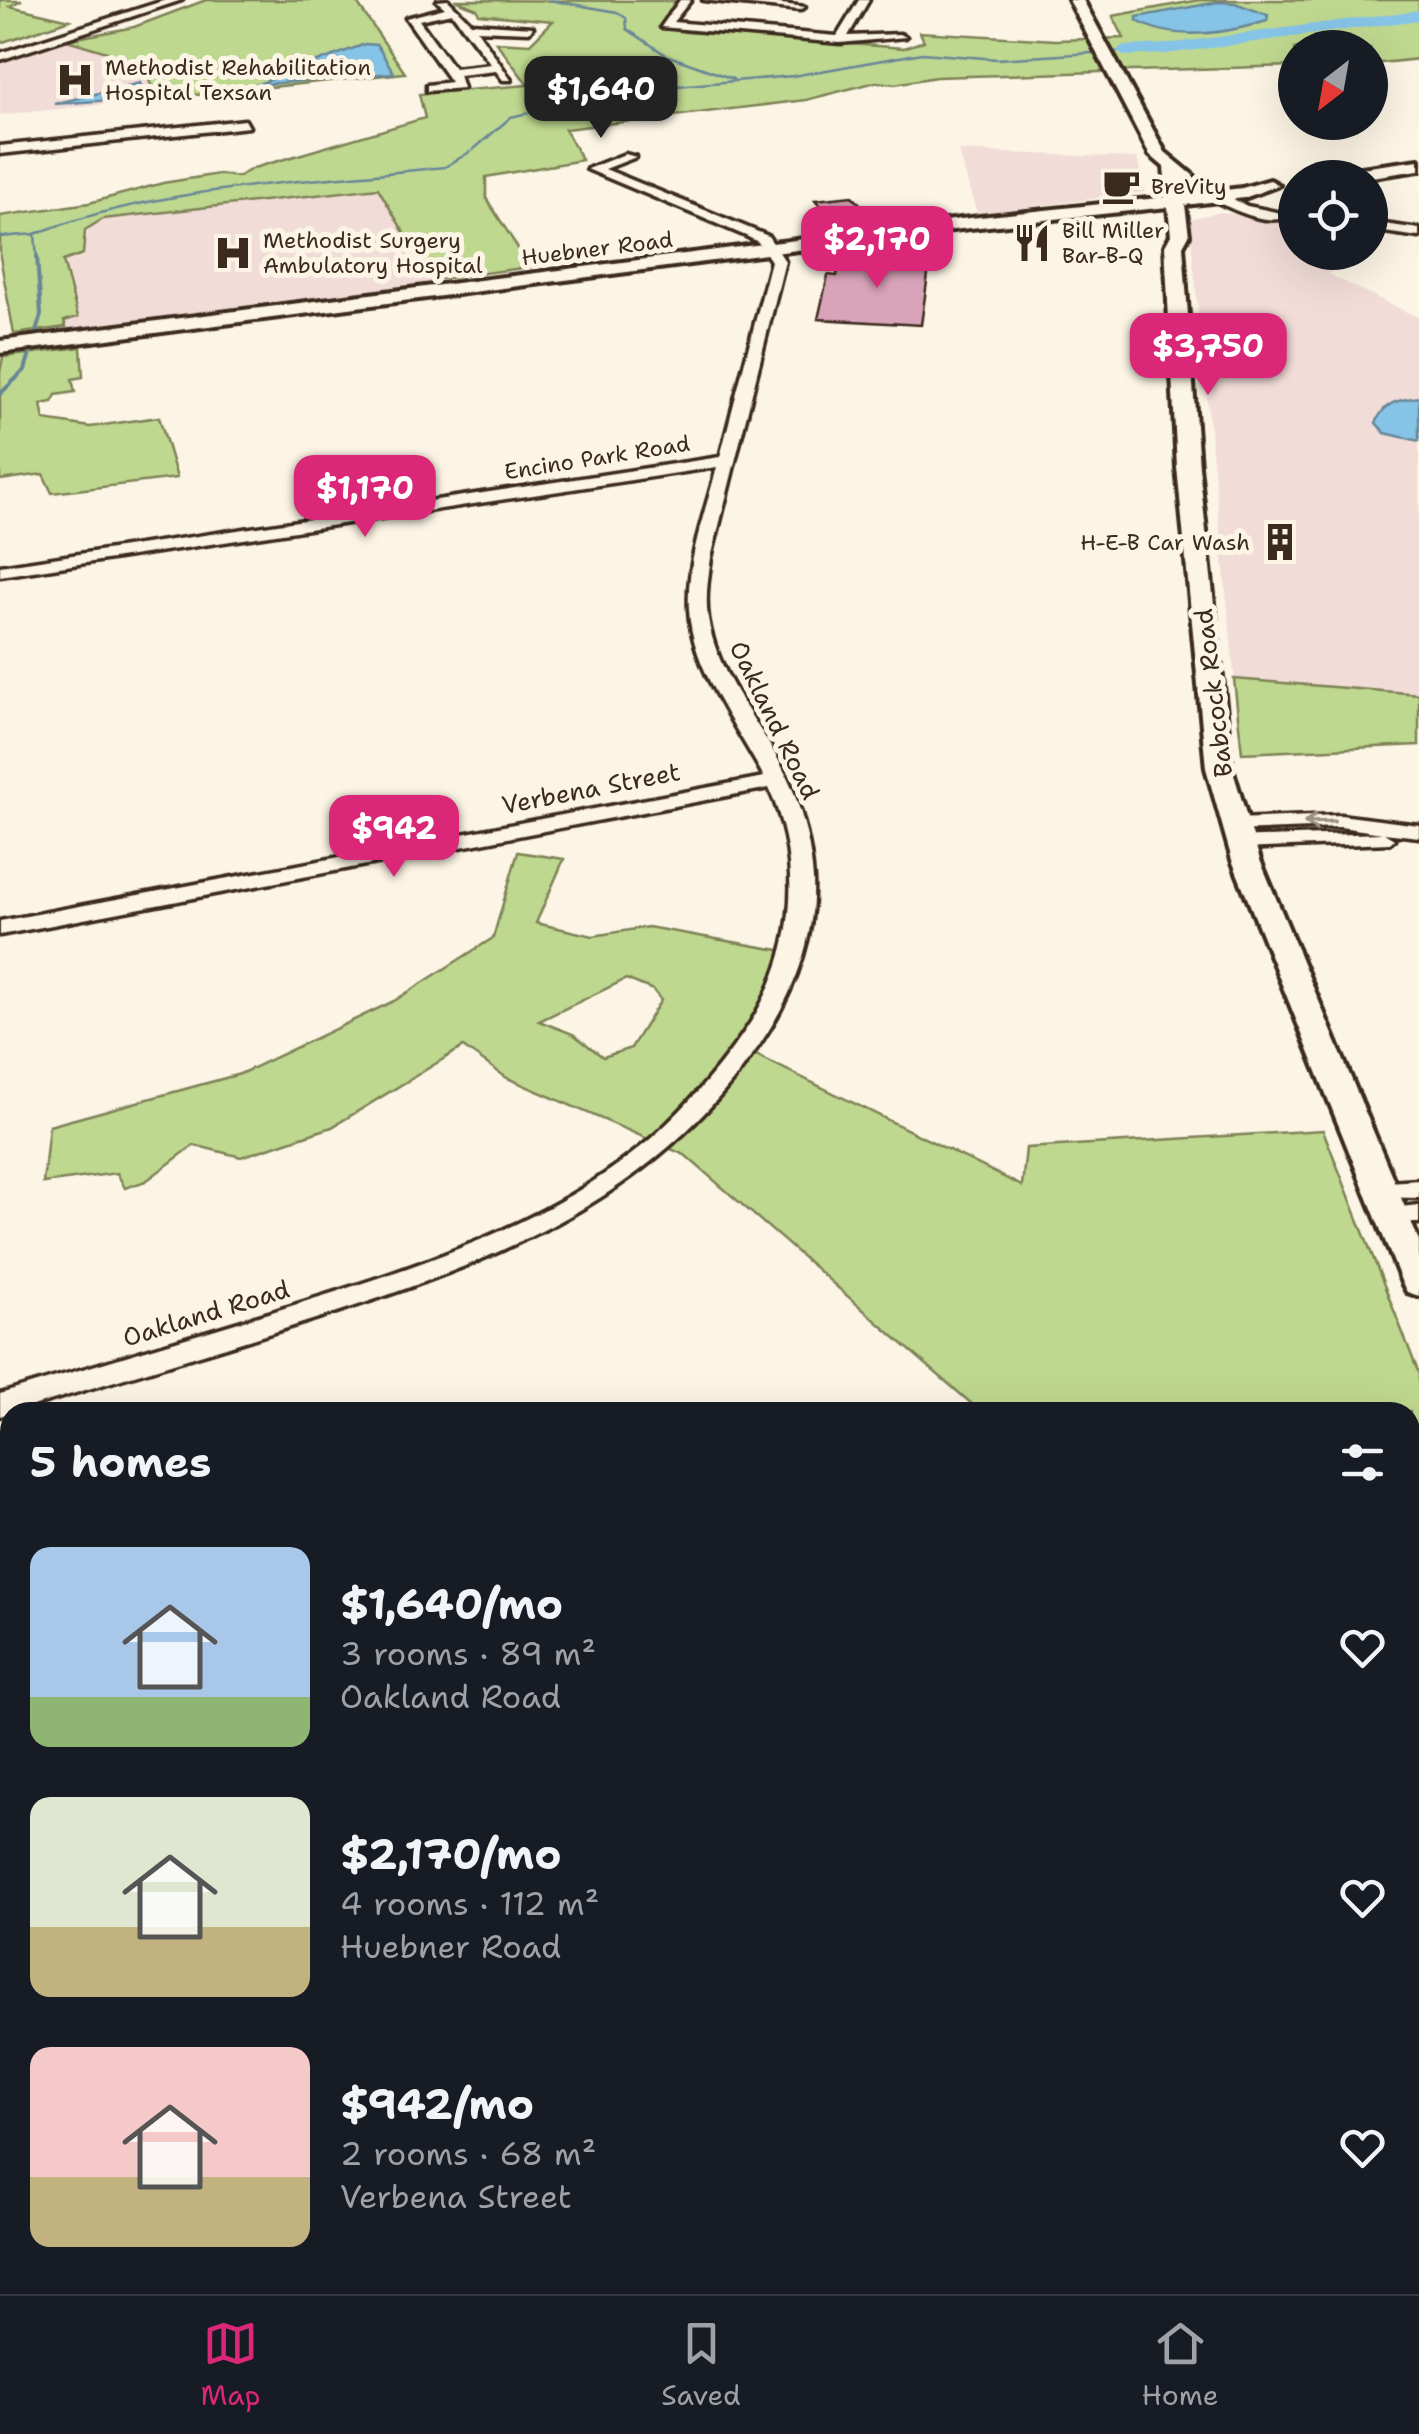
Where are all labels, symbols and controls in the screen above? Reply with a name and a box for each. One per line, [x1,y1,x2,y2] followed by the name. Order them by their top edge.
[1278,30,1388,140] north arrow
[1278,30,1388,270] map controls
[105,53,371,107] place label: Methodist Rehabilitation Hospital Texsan
[520,56,682,141] pin: $1,640
[54,59,96,101] hospital icon: Methodist Rehabilitation Hospital Texsan
[546,67,656,110] text: $1,640
[1278,160,1388,270] button: locate
[1100,165,1142,207] cafe icon: BreVity
[1151,172,1227,201] place label: BreVity
[796,206,958,291] pin: $2,170
[1062,216,1164,270] place label: Bill Miller Bar-B-Q
[823,217,931,260] text: $2,170
[1011,222,1053,264] restaurant icon: Bill Miller Bar-B-Q
[520,225,674,272] street label: Huebner Road
[263,226,483,280] place label: Methodist Surgery Ambulatory Hospital
[212,232,254,274] hospital icon: Methodist Surgery Ambulatory Hospital
[1127,313,1289,398] pin: $3,750
[1152,324,1264,367] text: $3,750
[502,429,692,486] street label: Encino Park Road
[284,455,446,540] pin: $1,170
[316,466,414,509] text: $1,170
[1259,521,1301,563] building icon: H-E-B Car Wash
[1080,528,1250,557] place label: H-E-B Car Wash
[1186,607,1240,779] street label: Babcock Road
[722,635,828,805] street label: Oakland Road
[499,754,683,822] street label: Verbena Street
[335,795,453,880] pin: $942
[351,806,437,849] text: $942
[1304,812,1336,831] one-way arrow
[118,1271,294,1355] street label: Oakland Road
[30,1434,211,1490] text: 5 homes
[1335,1435,1390,1490] icon: filters
[340,1576,563,1632] text: $1,640/mo
[110,1587,230,1707] icon: home
[1335,1620,1390,1675] icon: heart
[340,1632,596,1675] text: 3 rooms · 89 m²
[340,1675,561,1718] text: Oakland Road
[340,1826,561,1882] text: $2,170/mo
[110,1837,230,1957] icon: home
[1335,1870,1390,1925] icon: heart
[340,1882,599,1925] text: 4 rooms · 112 m²
[340,1925,561,1968] text: Huebner Road
[340,2076,534,2132] text: $942/mo
[110,2087,230,2207] icon: home
[1335,2120,1390,2175] icon: heart
[340,2132,596,2175] text: 2 rooms · 68 m²
[340,2175,572,2218] text: Verbena Street
[200,2316,260,2414] tab: Map
[661,2316,741,2414] tab: Saved
[1142,2316,1219,2414] tab: Home

